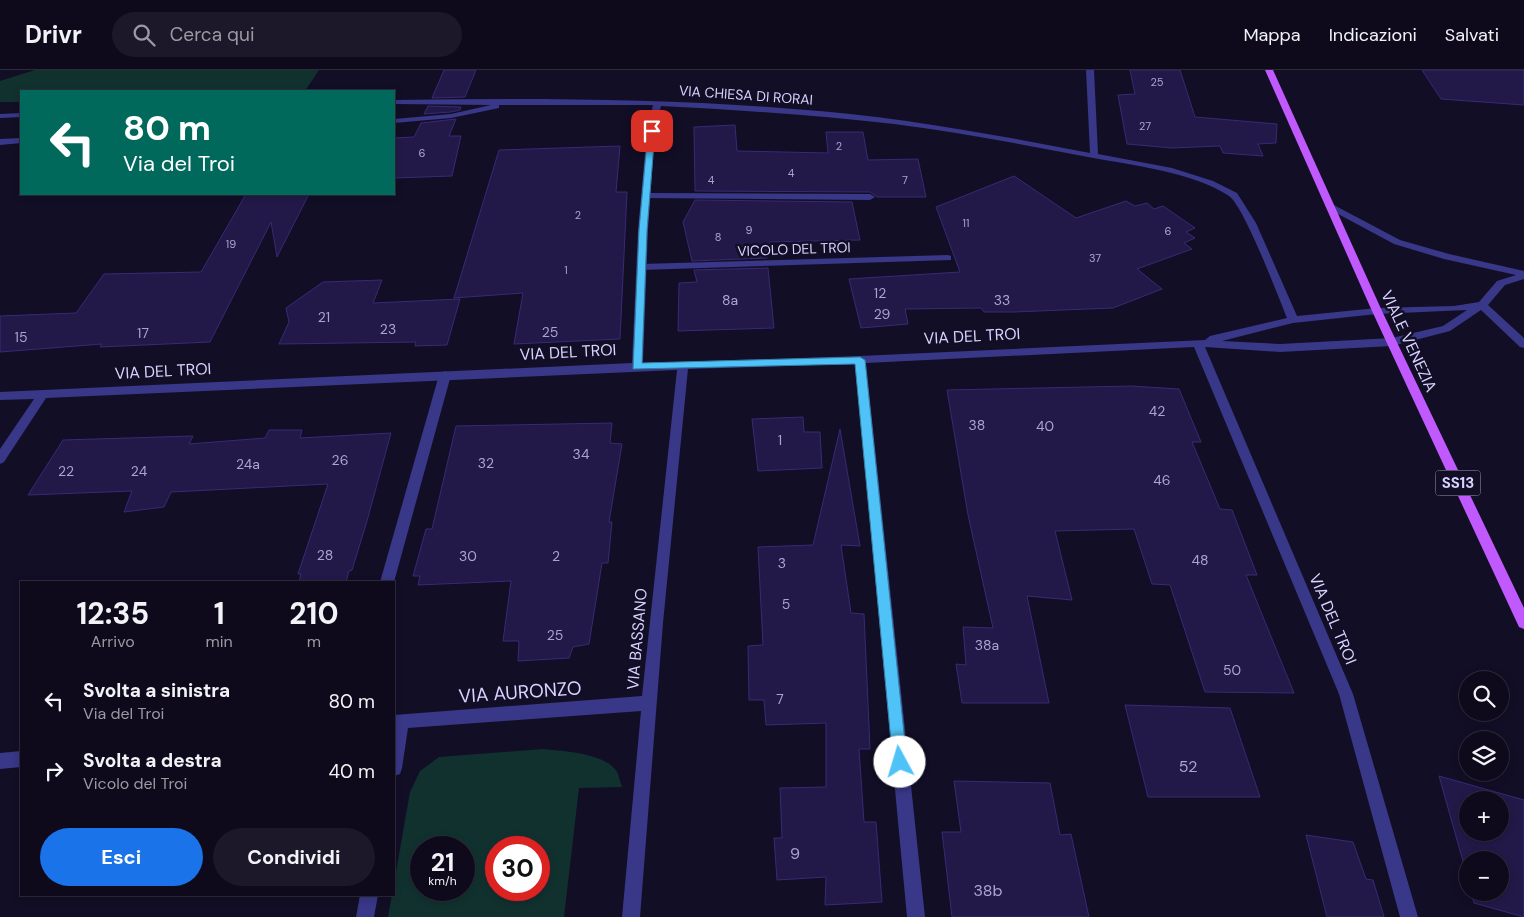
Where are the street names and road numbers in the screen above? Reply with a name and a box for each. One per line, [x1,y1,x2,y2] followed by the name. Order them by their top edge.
[678,81,814,109] street label: VIA CHIESA DI RORAI
[737,238,851,260] street label: VICOLO DEL TROI
[1376,287,1442,395] street label: VIALE VENEZIA
[923,323,1021,349] street label: VIA DEL TROI
[519,339,617,365] street label: VIA DEL TROI
[114,358,212,384] street label: VIA DEL TROI
[1436,470,1480,496] road number: SS13
[1304,570,1362,668] street label: VIA DEL TROI
[622,587,652,691] street label: VIA BASSANO
[458,675,582,709] street label: VIA AURONZO

